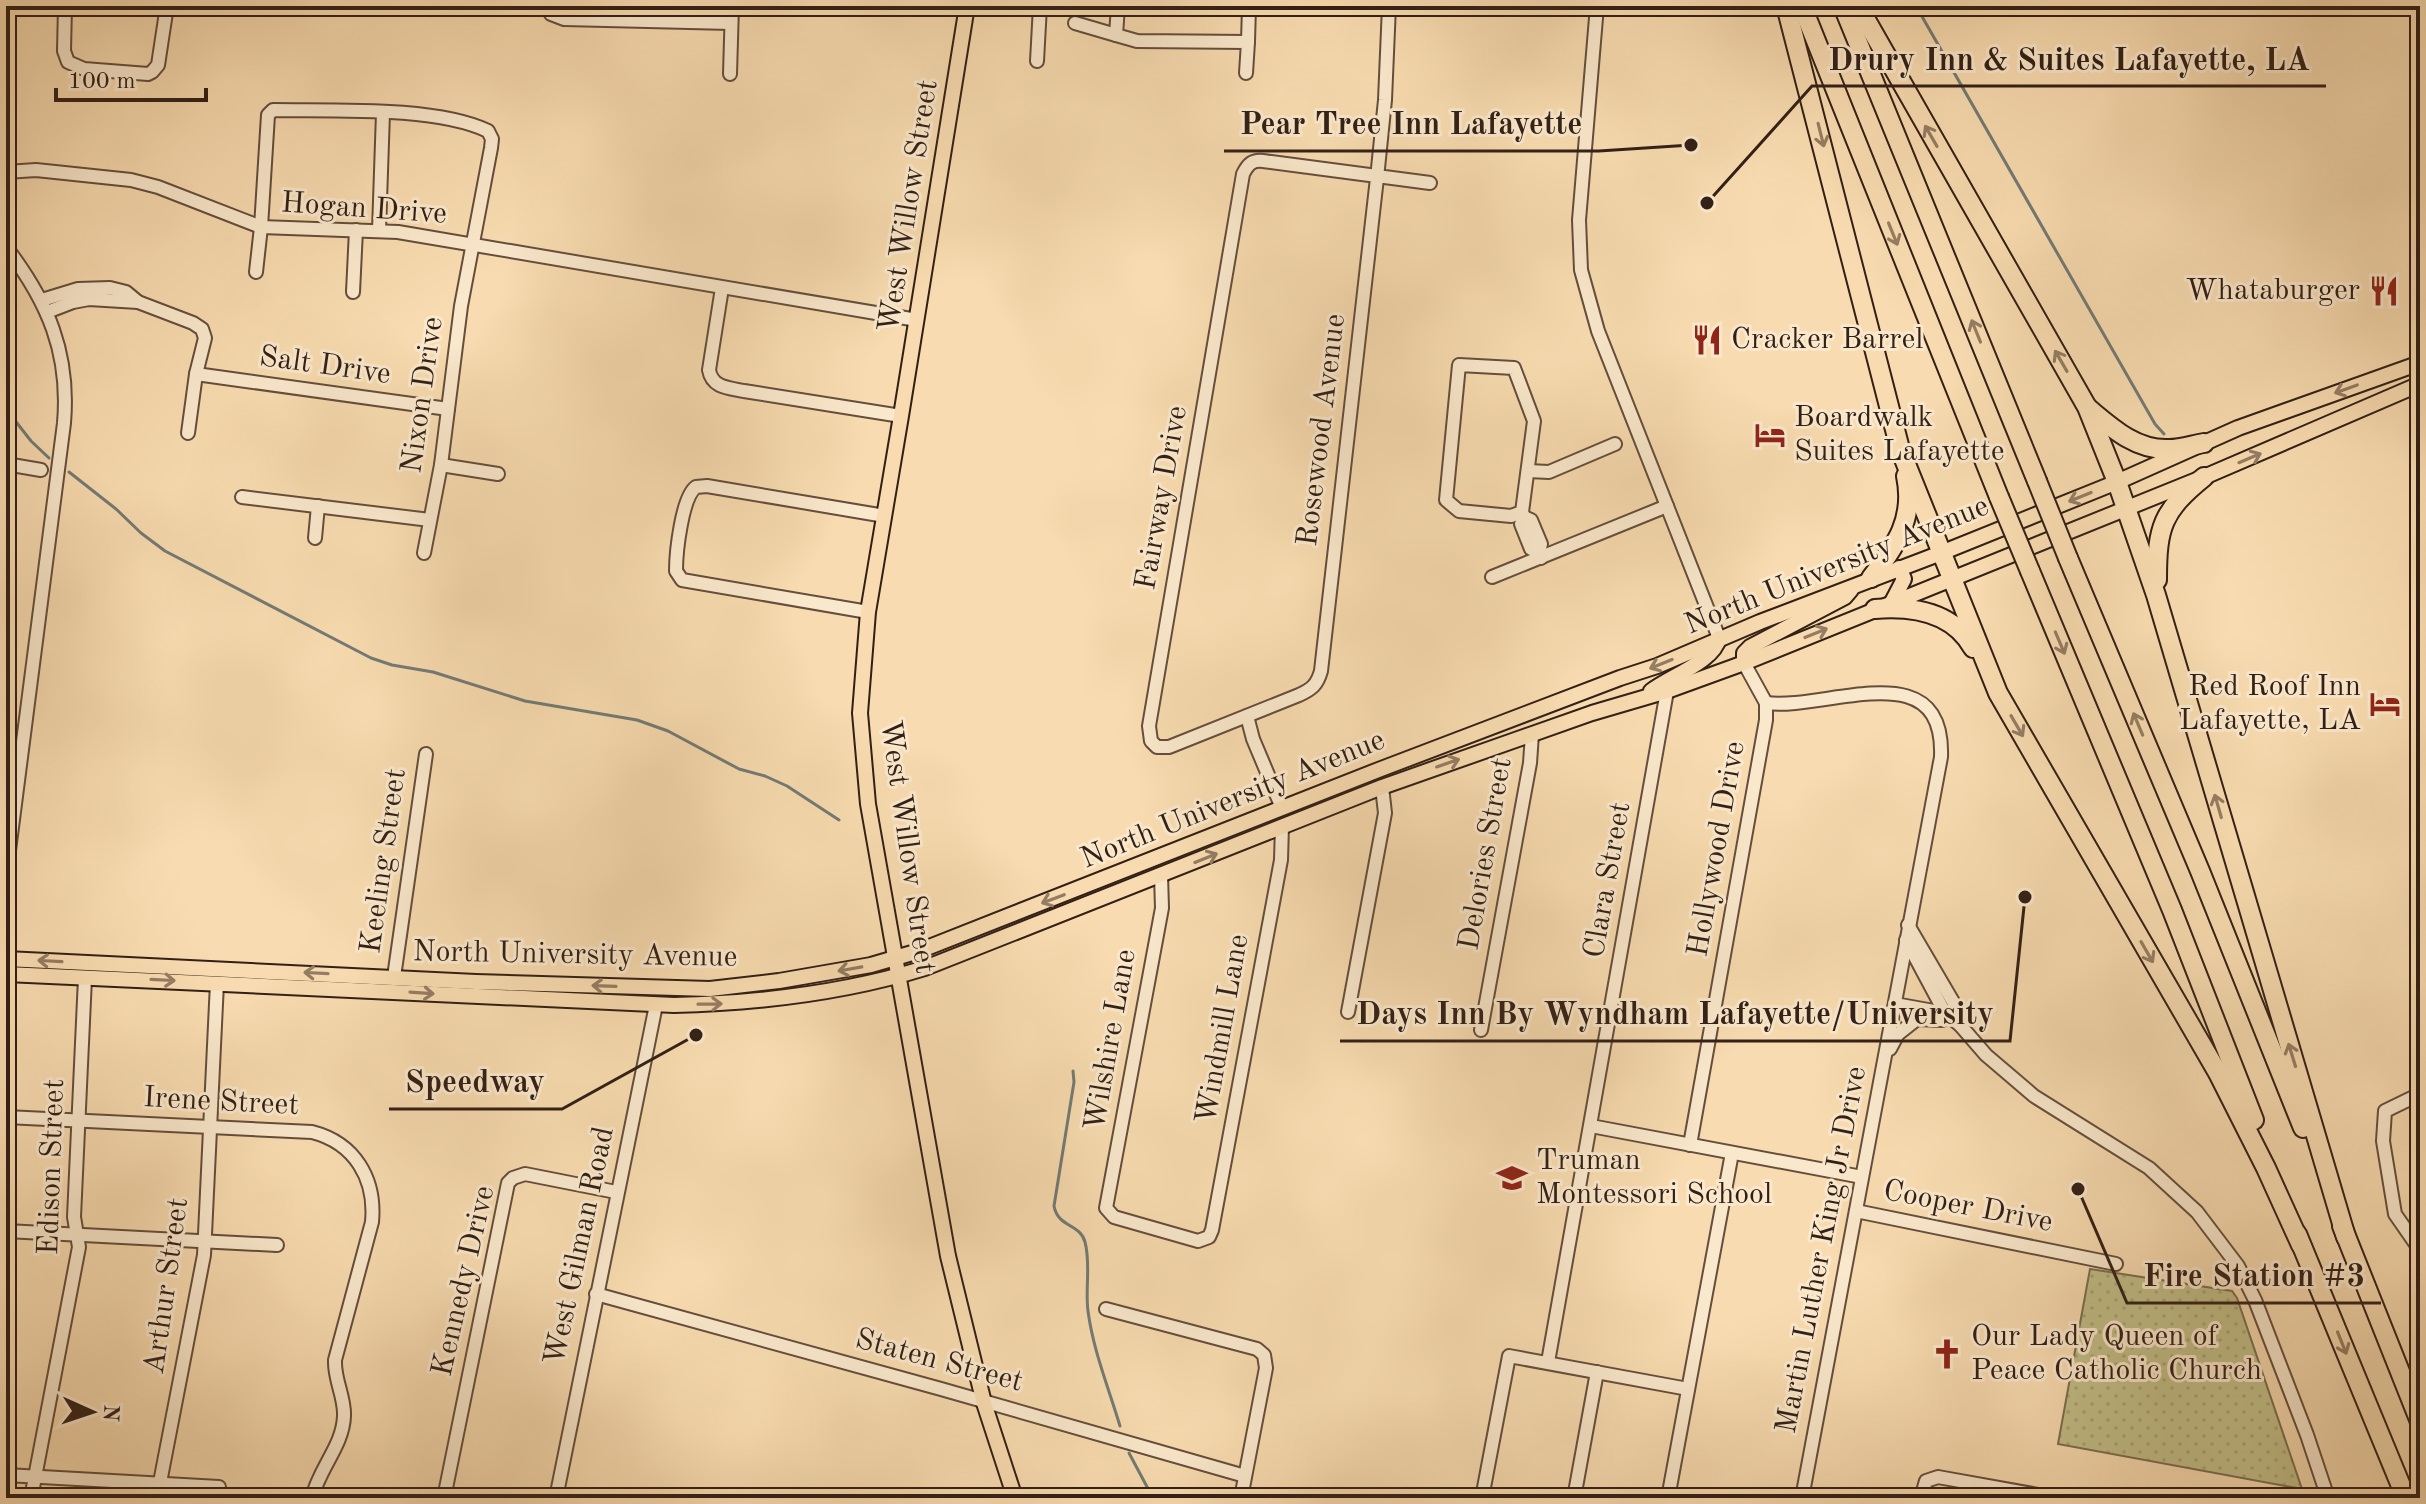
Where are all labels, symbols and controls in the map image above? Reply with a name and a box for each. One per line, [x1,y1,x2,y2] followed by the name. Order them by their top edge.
[1812,30,2326,86] callout: Drury Inn & Suites Lafayette, LA
[1828,46,2310,78] text: Drury Inn & Suites Lafayette, LA
[56,52,206,102] scale bar
[68,70,136,94] text: 100 m
[874,77,944,335] street label: West Willow Street
[1224,95,1599,151] callout: Pear Tree Inn Lafayette
[1240,110,1582,142] text: Pear Tree Inn Lafayette
[1814,122,1829,148] one-way arrow
[1923,125,1939,148] one-way arrow
[280,188,448,230] street label: Hogan Drive
[1887,221,1902,246] one-way arrow
[2367,274,2401,308] restaurant icon: Whataburger
[2186,276,2360,306] place label: Whataburger
[1293,312,1351,548] street label: Rosewood Avenue
[397,315,449,475] street label: Nixon Drive
[1967,319,1982,344] one-way arrow
[1690,323,1724,357] restaurant icon: Cracker Barrel
[1731,325,1923,355] place label: Cracker Barrel
[257,342,393,390] street label: Salt Drive
[2053,350,2068,374] one-way arrow
[2335,383,2359,397] one-way arrow
[1794,403,2005,467] place label: Boardwalk Suites Lafayette
[1131,404,1193,592] street label: Fairway Drive
[1753,418,1787,452] hotel icon: Boardwalk Suites Lafayette
[2237,449,2262,464] one-way arrow
[1681,491,1993,641] street label: North University Avenue
[2068,491,2092,505] one-way arrow
[1803,625,1828,639] one-way arrow
[2054,630,2069,655] one-way arrow
[1649,658,1673,672] one-way arrow
[2179,672,2361,736] place label: Red Roof Inn Lafayette, LA
[2368,687,2402,721] hotel icon: Red Roof Inn Lafayette, LA
[2129,712,2144,737] one-way arrow
[2010,714,2026,737] one-way arrow
[874,718,940,976] street label: West Willow Street
[1077,725,1389,875] street label: North University Avenue
[1683,739,1751,959] street label: Hollywood Drive
[1435,755,1460,770] one-way arrow
[1454,755,1518,953] street label: Delories Street
[356,766,412,956] street label: Keeling Street
[2210,793,2225,819] one-way arrow
[1580,800,1636,960] street label: Clara Street
[1193,849,1218,864] one-way arrow
[1041,893,1065,907] one-way arrow
[1192,932,1254,1126] street label: Windmill Lane
[412,937,738,973] street label: North University Avenue
[2140,939,2155,963] one-way arrow
[1080,947,1142,1133] street label: Wilshire Lane
[37,953,64,968] one-way arrow
[837,962,863,977] one-way arrow
[303,965,330,980] one-way arrow
[149,973,176,988] one-way arrow
[591,979,618,994] one-way arrow
[1340,985,2010,1041] callout: Days Inn By Wyndham Lafayette/University
[408,986,435,1001] one-way arrow
[696,996,723,1012] one-way arrow
[1356,1000,1994,1032] text: Days Inn By Wyndham Lafayette/University
[2284,1043,2299,1069] one-way arrow
[389,1053,562,1109] callout: Speedway
[1772,1064,1872,1436] street label: Martin Luther King Jr Drive
[405,1068,545,1100] text: Speedway
[34,1078,70,1256] street label: Edison Street
[142,1083,300,1121] street label: Irene Street
[540,1124,620,1368] street label: West Gilman Road
[1536,1146,1772,1210] place label: Truman Montessori School
[1495,1161,1529,1195] school or university icon: Truman Montessori School
[1881,1176,2055,1238] street label: Cooper Drive
[427,1183,501,1379] street label: Kennedy Drive
[140,1196,194,1376] street label: Arthur Street
[2127,1247,2381,1303] callout: Fire Station #3
[2143,1262,2365,1294] text: Fire Station #3
[1971,1322,2262,1386] place label: Our Lady Queen of Peace Catholic Church
[852,1324,1026,1398] street label: Staten Street
[2335,1330,2350,1355] one-way arrow
[1930,1337,1964,1371] church icon: Our Lady Queen of Peace Catholic Church
[52,1372,132,1452] north arrow
[99,1404,121,1422] text: N

